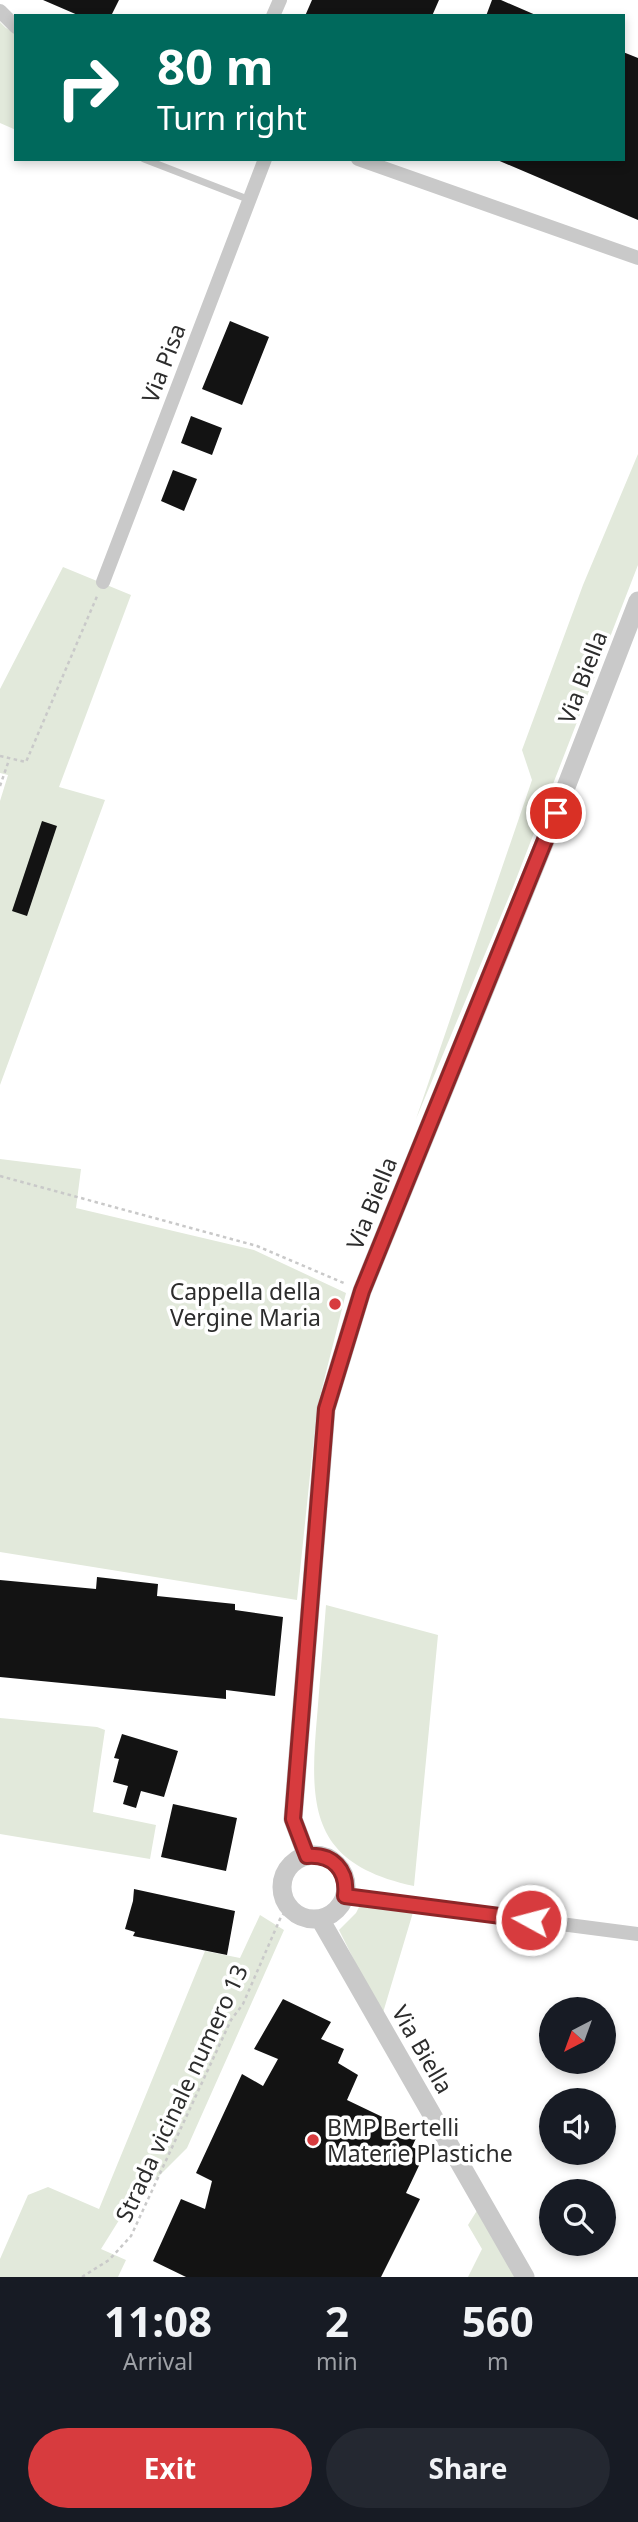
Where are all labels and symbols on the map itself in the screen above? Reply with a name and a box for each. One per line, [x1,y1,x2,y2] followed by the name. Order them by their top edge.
[133,319,193,407] street label: Via Pisa
[550,626,614,728] street label: Via Biella
[526,783,586,843] pin
[338,1152,404,1254] street label: Via Biella
[170,1275,321,1333] place label: Cappella della Vergine Maria
[327,1296,343,1312] marker: Cappella della Vergine Maria
[494,1883,568,1957] position arrow
[107,1959,255,2227] street label: Strada vicinale numero 13
[539,1997,616,2074] north arrow
[385,1999,461,2099] street label: Via Biella
[327,2111,513,2169] place label: BMP Bertelli Materie Plastiche
[305,2132,321,2148] marker: BMP Bertelli Materie Plastiche

